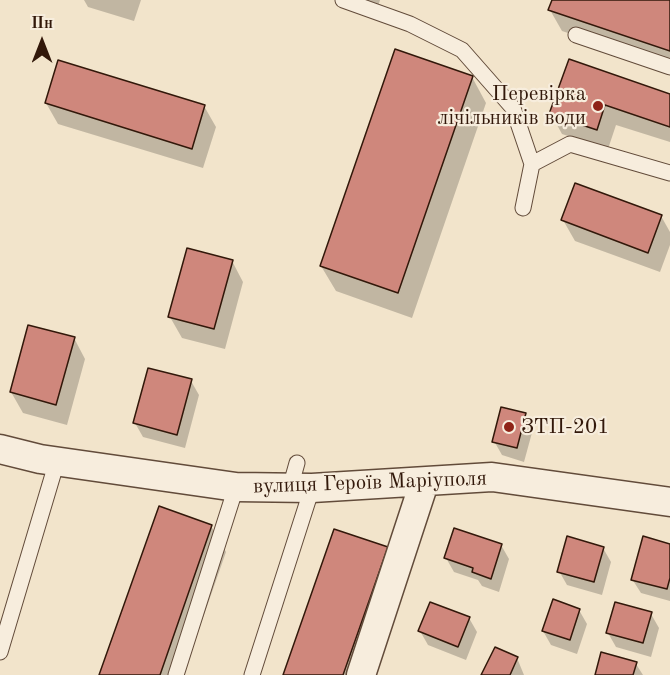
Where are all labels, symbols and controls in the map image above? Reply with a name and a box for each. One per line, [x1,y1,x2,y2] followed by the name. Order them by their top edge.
[12,12,72,72] north arrow
[31,16,53,32] text: Пн
[438,81,586,131] place label: Перевірка лічільників води
[591,99,605,113] marker: Перевірка лічільників води
[521,414,609,440] place label: ЗТП-201
[502,420,516,434] marker: ЗТП-201
[252,466,488,500] street label: вулиця Героїв Маріуполя

